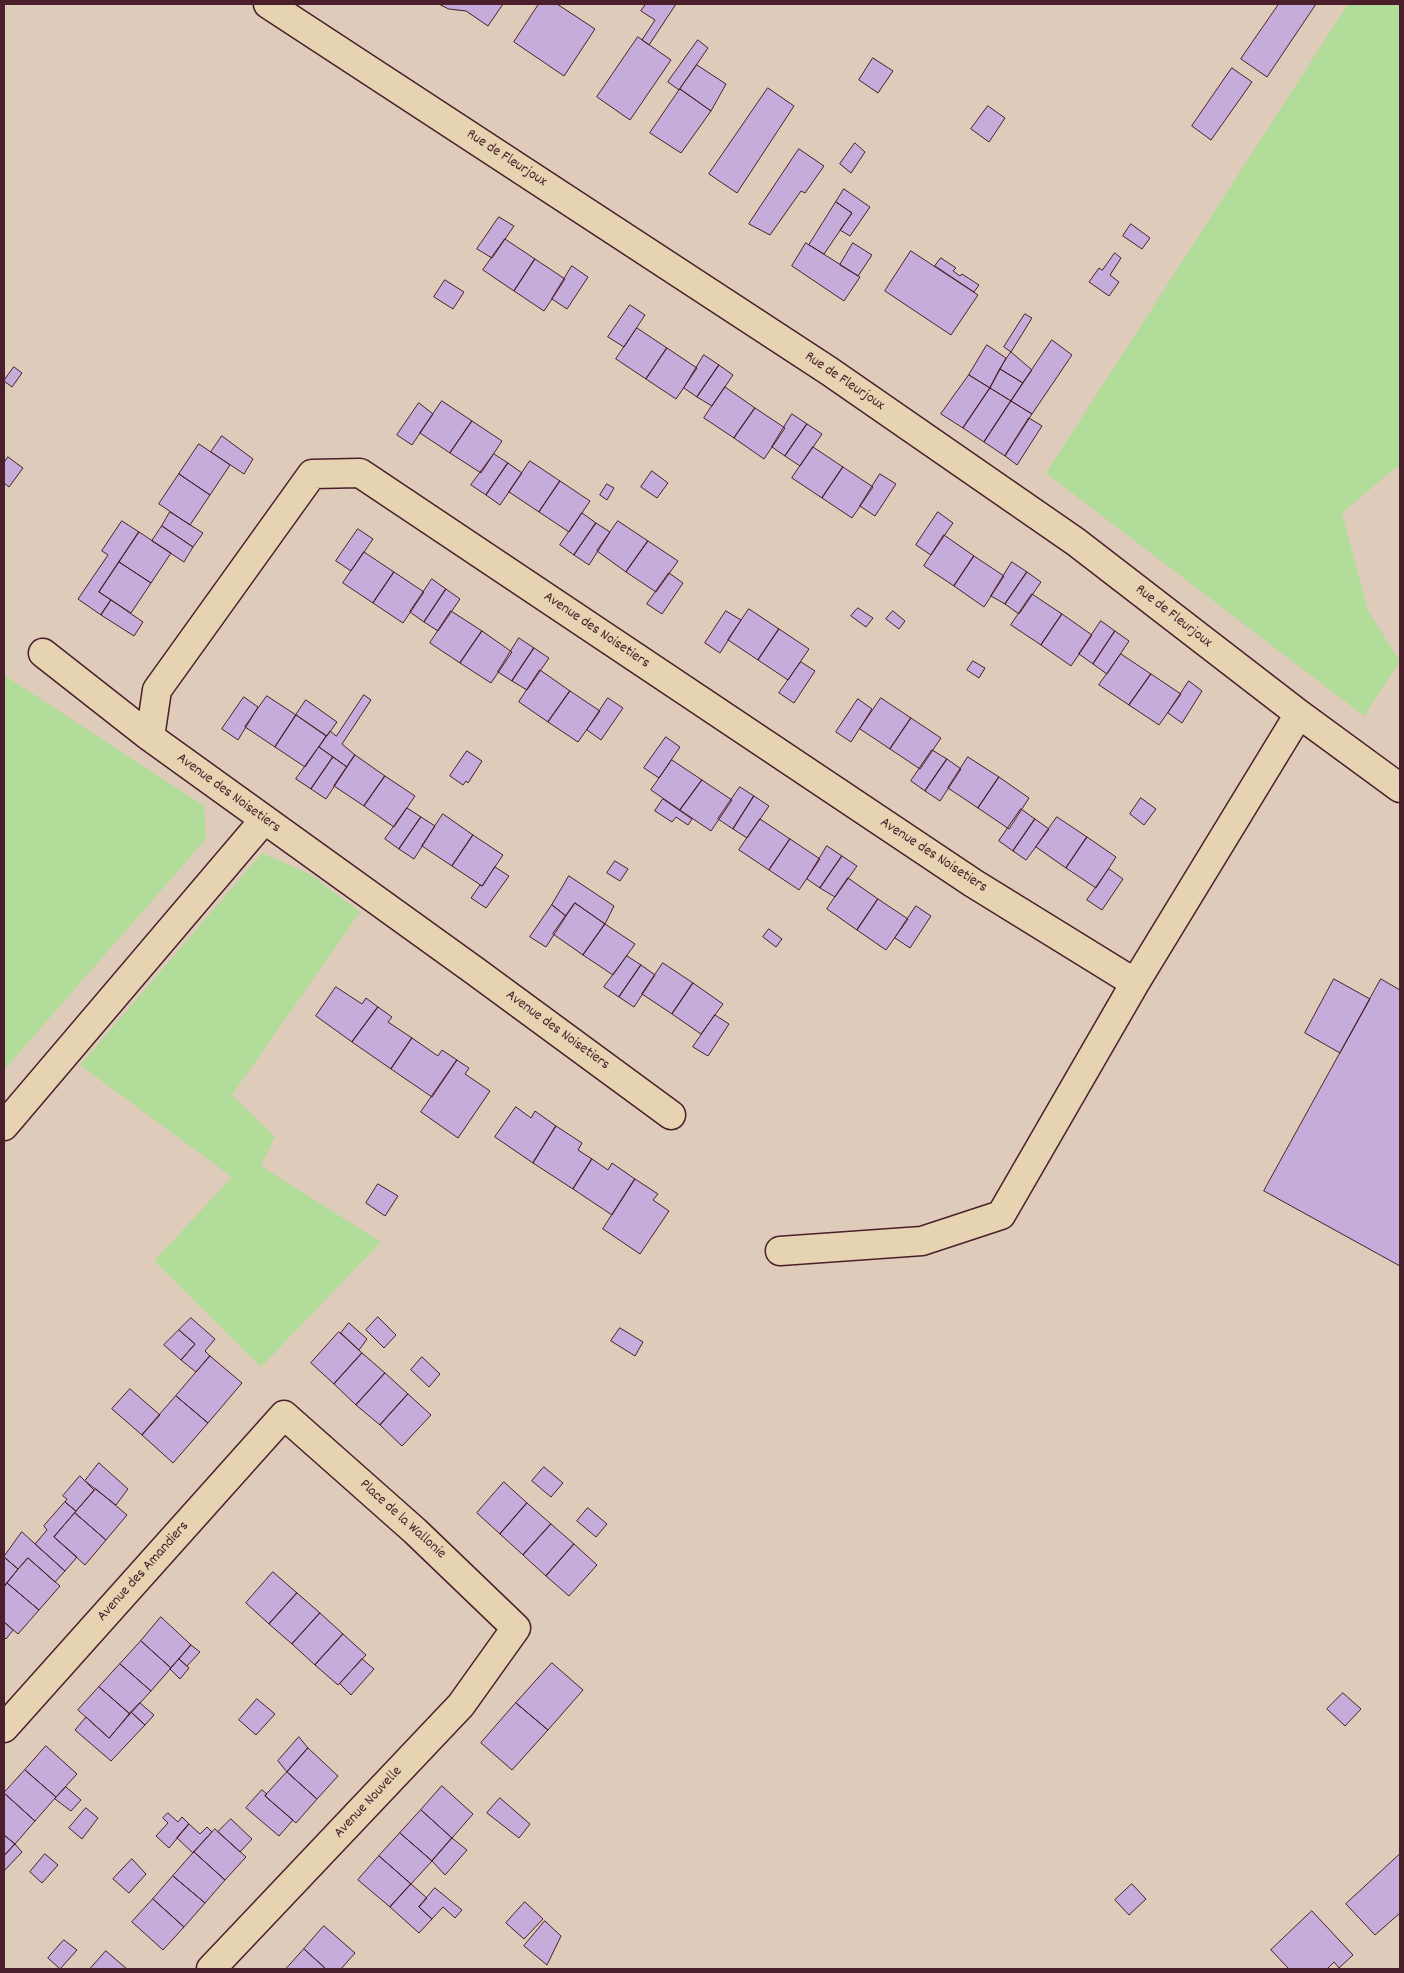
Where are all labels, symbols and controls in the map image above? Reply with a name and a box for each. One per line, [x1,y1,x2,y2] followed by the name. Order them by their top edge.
[462,126,550,192] street label: Rue de Fleurjoux
[801,349,887,415] street label: Rue de Fleurjoux
[1131,581,1215,653] street label: Rue de Fleurjoux
[539,589,653,673] street label: Avenue des Noisetiers
[172,750,284,838] street label: Avenue des Noisetiers
[876,815,990,897] street label: Avenue des Noisetiers
[501,987,613,1075] street label: Avenue des Noisetiers
[355,1476,449,1564] street label: Place de la Wallonie
[94,1518,194,1626] street label: Avenue des Amandiers
[331,1763,407,1843] street label: Avenue Nouvelle

